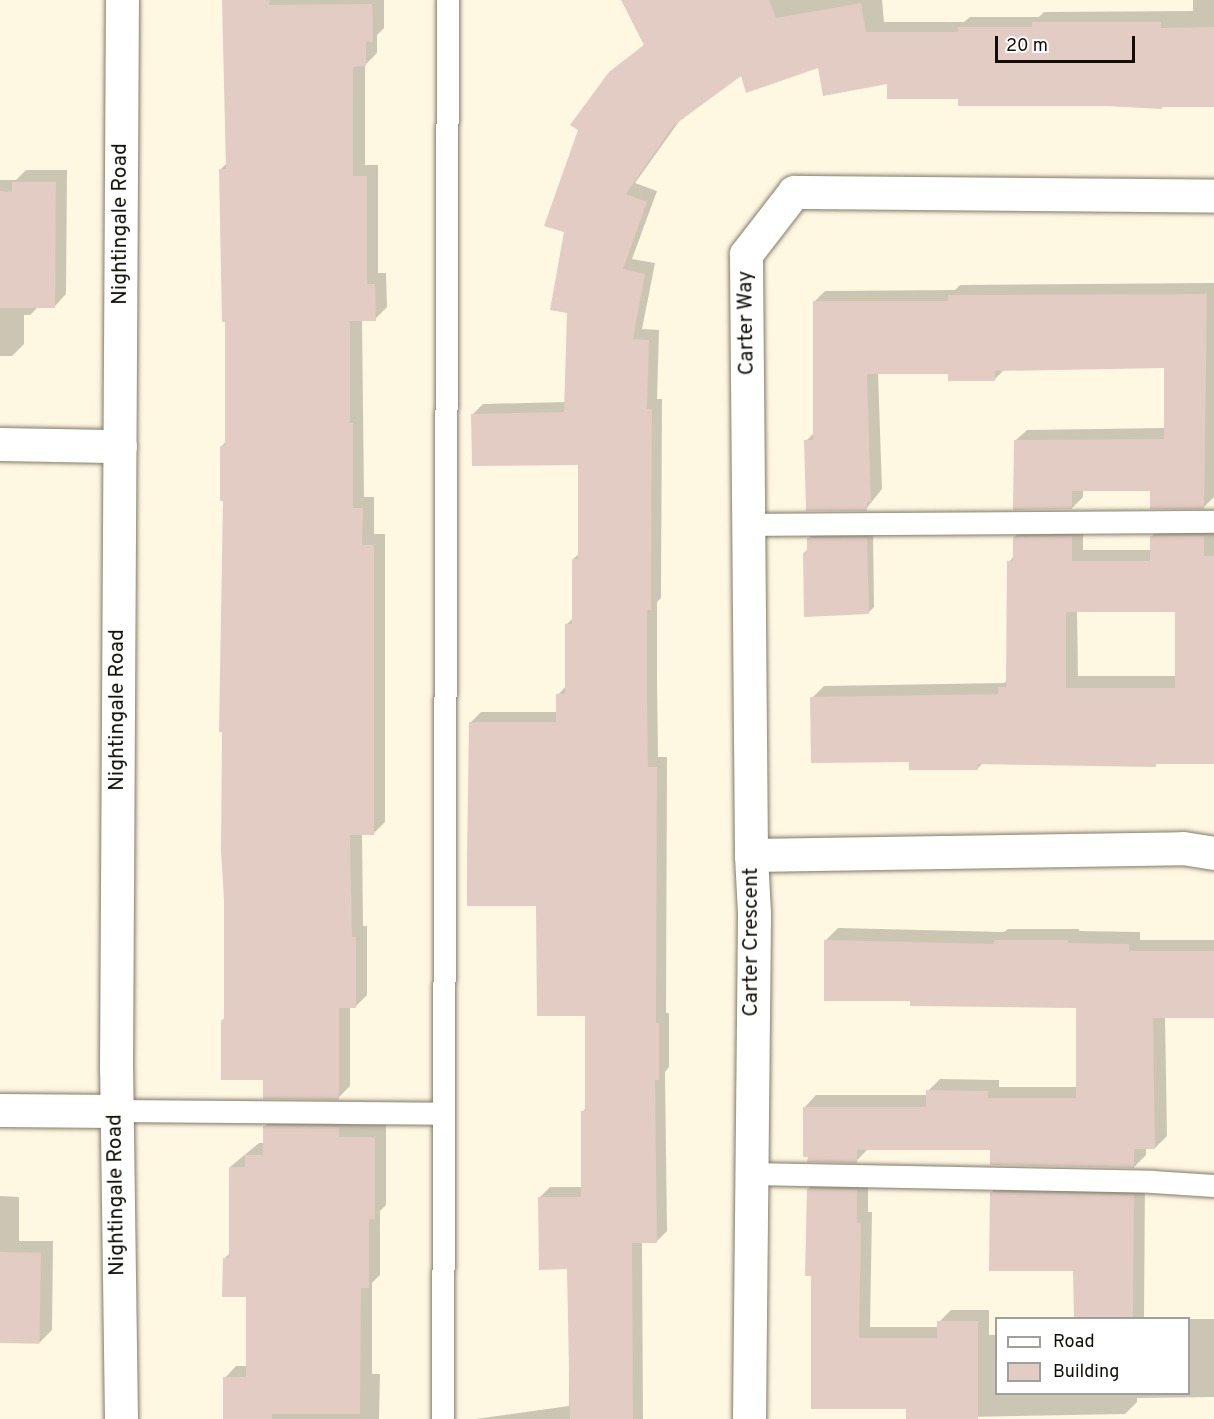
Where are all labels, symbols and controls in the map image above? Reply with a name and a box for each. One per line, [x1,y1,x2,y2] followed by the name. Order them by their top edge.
[998,24,1138,62] scale bar
[1006,35,1048,58] text: 20 m
[108,143,134,305] street label: Nightingale Road
[733,270,761,376] street label: Carter Way
[105,629,131,791] street label: Nightingale Road
[739,867,765,1017] street label: Carter Crescent
[103,1114,131,1276] street label: Nightingale Road
[995,1317,1190,1395] legend
[1053,1331,1095,1354] text: Road
[1053,1361,1119,1384] text: Building

